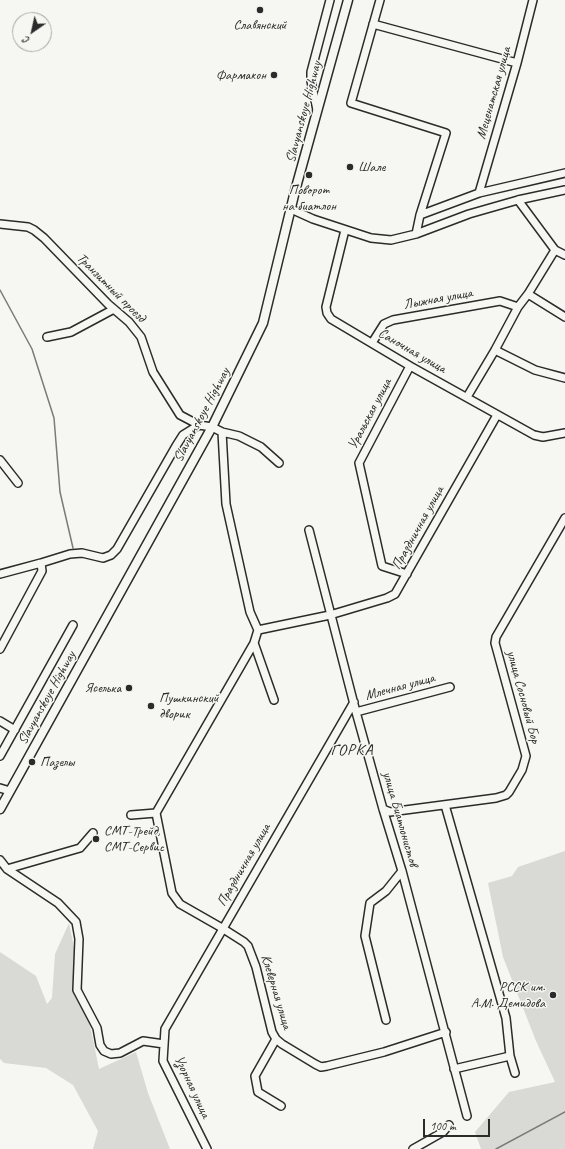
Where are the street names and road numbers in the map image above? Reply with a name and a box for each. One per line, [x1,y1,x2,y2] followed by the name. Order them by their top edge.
[473,45,515,141] street label: Меценатская улица
[282,60,326,164] street label: Slavyanskoye Highway
[73,250,149,326] street label: Транзитный проезд
[402,285,474,313] street label: Лыжная улица
[375,325,449,377] street label: Саночная улица
[170,365,234,465] street label: Slavyanskoye Highway
[344,376,396,452] street label: Уральская улица
[388,483,448,573] street label: Праздничная улица
[14,648,80,748] street label: Slavyanskoye Highway
[503,649,543,745] street label: улица Сосновый Бор
[363,670,437,704] street label: Млечная улица
[378,770,422,868] street label: улица Биатлонистов
[214,821,274,909] street label: Праздничная улица
[257,953,295,1031] street label: Клеверная улица
[170,1053,214,1121] street label: Узорная улица

